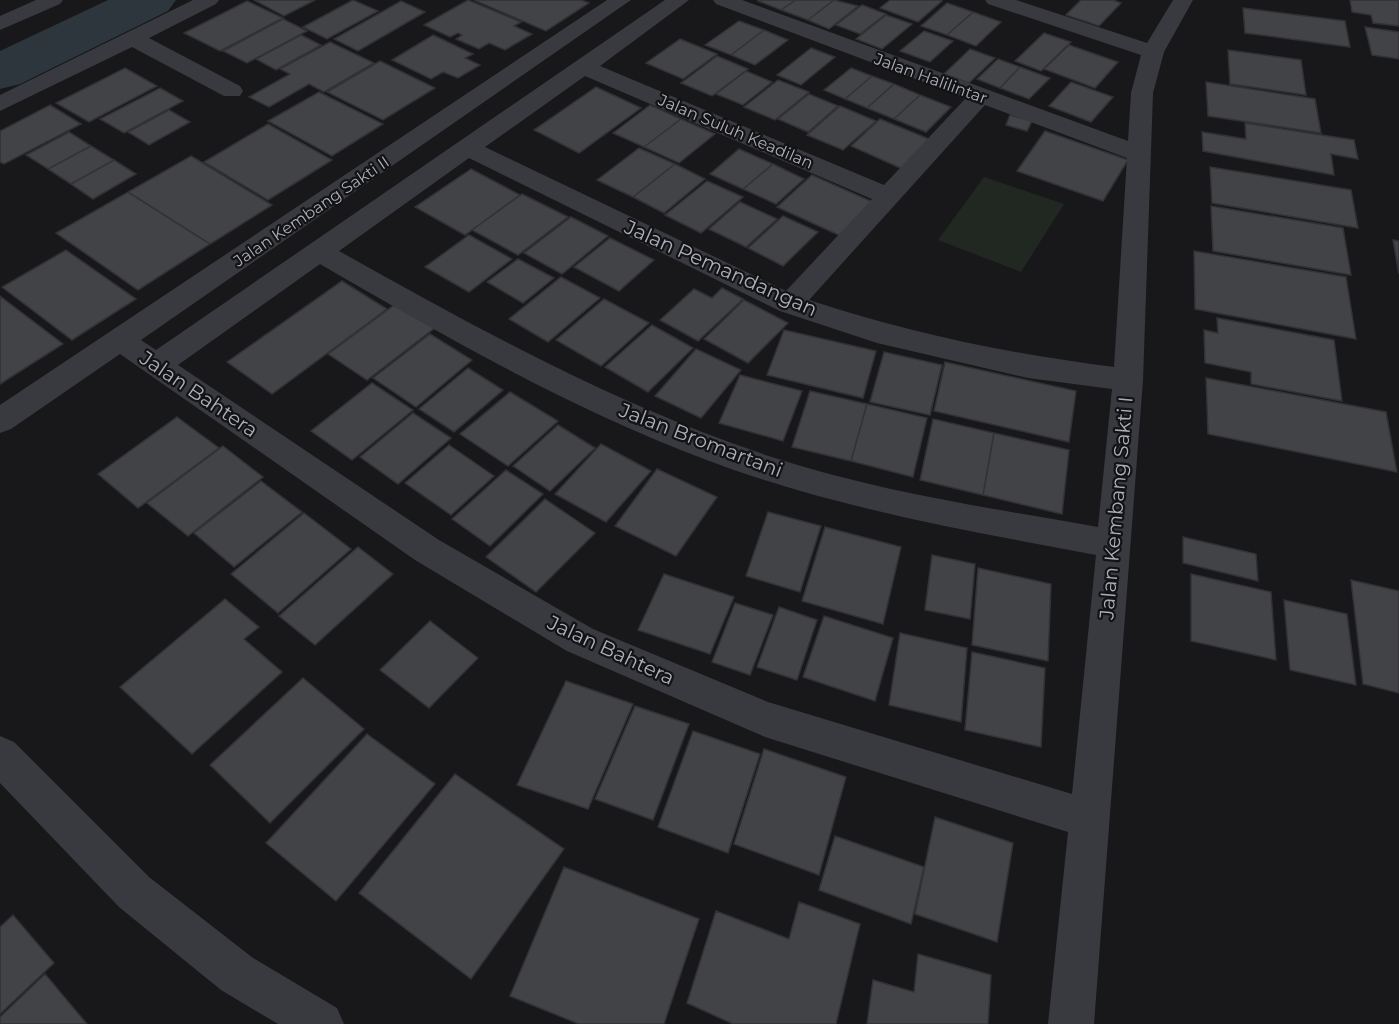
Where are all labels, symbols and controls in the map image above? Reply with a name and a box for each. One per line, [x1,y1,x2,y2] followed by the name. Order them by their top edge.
[871,49,990,108] street label: Jalan Halilintar
[655,90,816,173] street label: Jalan Suluh Keadilan
[229,152,393,271] street label: Jalan Kembang Sakti II
[620,214,821,321] street label: Jalan Pemandangan
[135,345,262,442] street label: Jalan Bahtera
[1094,396,1138,621] street label: Jalan Kembang Sakti I
[615,397,786,482] street label: Jalan Bromartani
[543,610,678,690] street label: Jalan Bahtera

